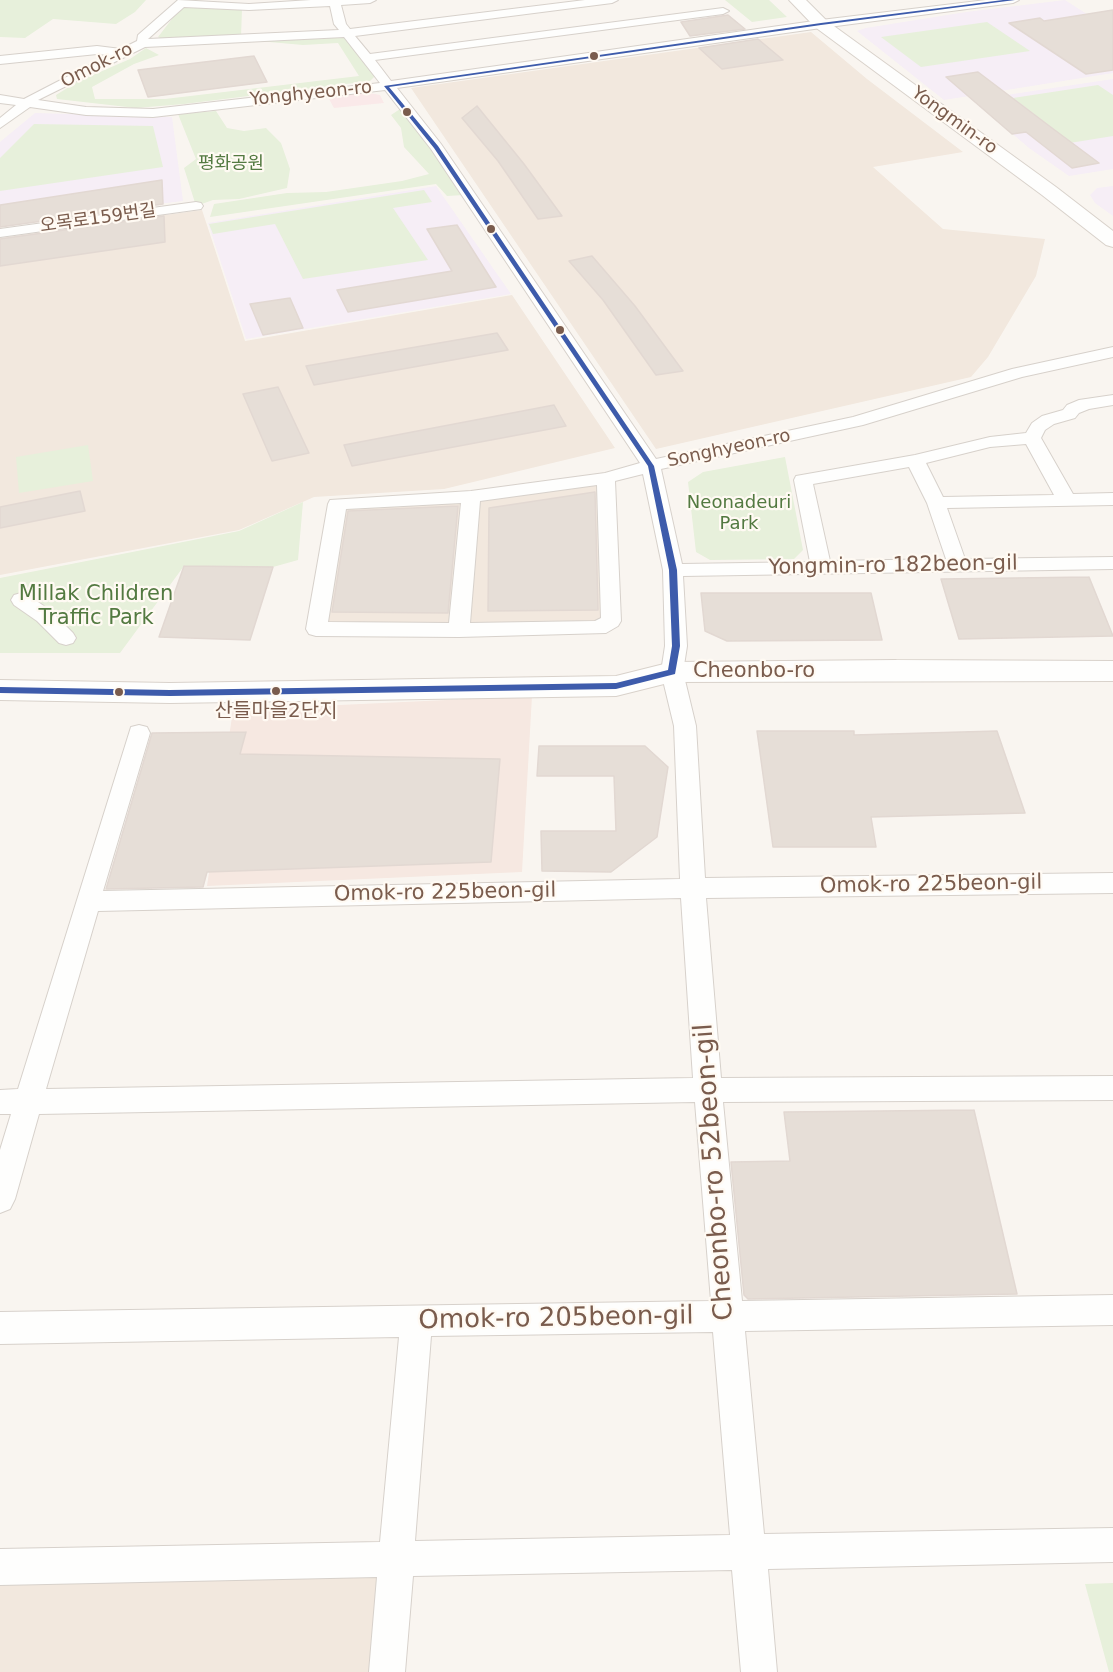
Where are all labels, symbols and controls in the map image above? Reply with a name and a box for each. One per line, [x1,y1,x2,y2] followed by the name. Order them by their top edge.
[58,39,136,93] street label: Omok-ro
[588,50,600,62] unlabelled marker
[249,77,373,111] street label: Yonghyeon-ro
[907,83,1001,159] street label: Yongmin-ro
[401,106,413,118] unlabelled marker
[198,153,264,175] park label: 평화공원
[38,200,158,238] street label: 오목로159번길
[485,223,497,235] unlabelled marker
[554,324,566,336] unlabelled marker
[665,425,793,473] street label: Songhyeon-ro
[687,492,791,534] park label: Neonadeuri Park
[768,551,1018,581] street label: Yongmin-ro 182beon-gil
[19,582,173,632] park label: Millak Children Traffic Park
[693,659,815,685] street label: Cheonbo-ro
[270,685,282,697] marker: 산들마을2단지
[113,686,125,698] unlabelled marker
[214,700,338,724] place label: 산들마을2단지
[820,870,1042,900] street label: Omok-ro 225beon-gil
[334,878,556,908] street label: Omok-ro 225beon-gil
[689,1022,741,1322] street label: Cheonbo-ro 52beon-gil
[418,1301,694,1337] street label: Omok-ro 205beon-gil

